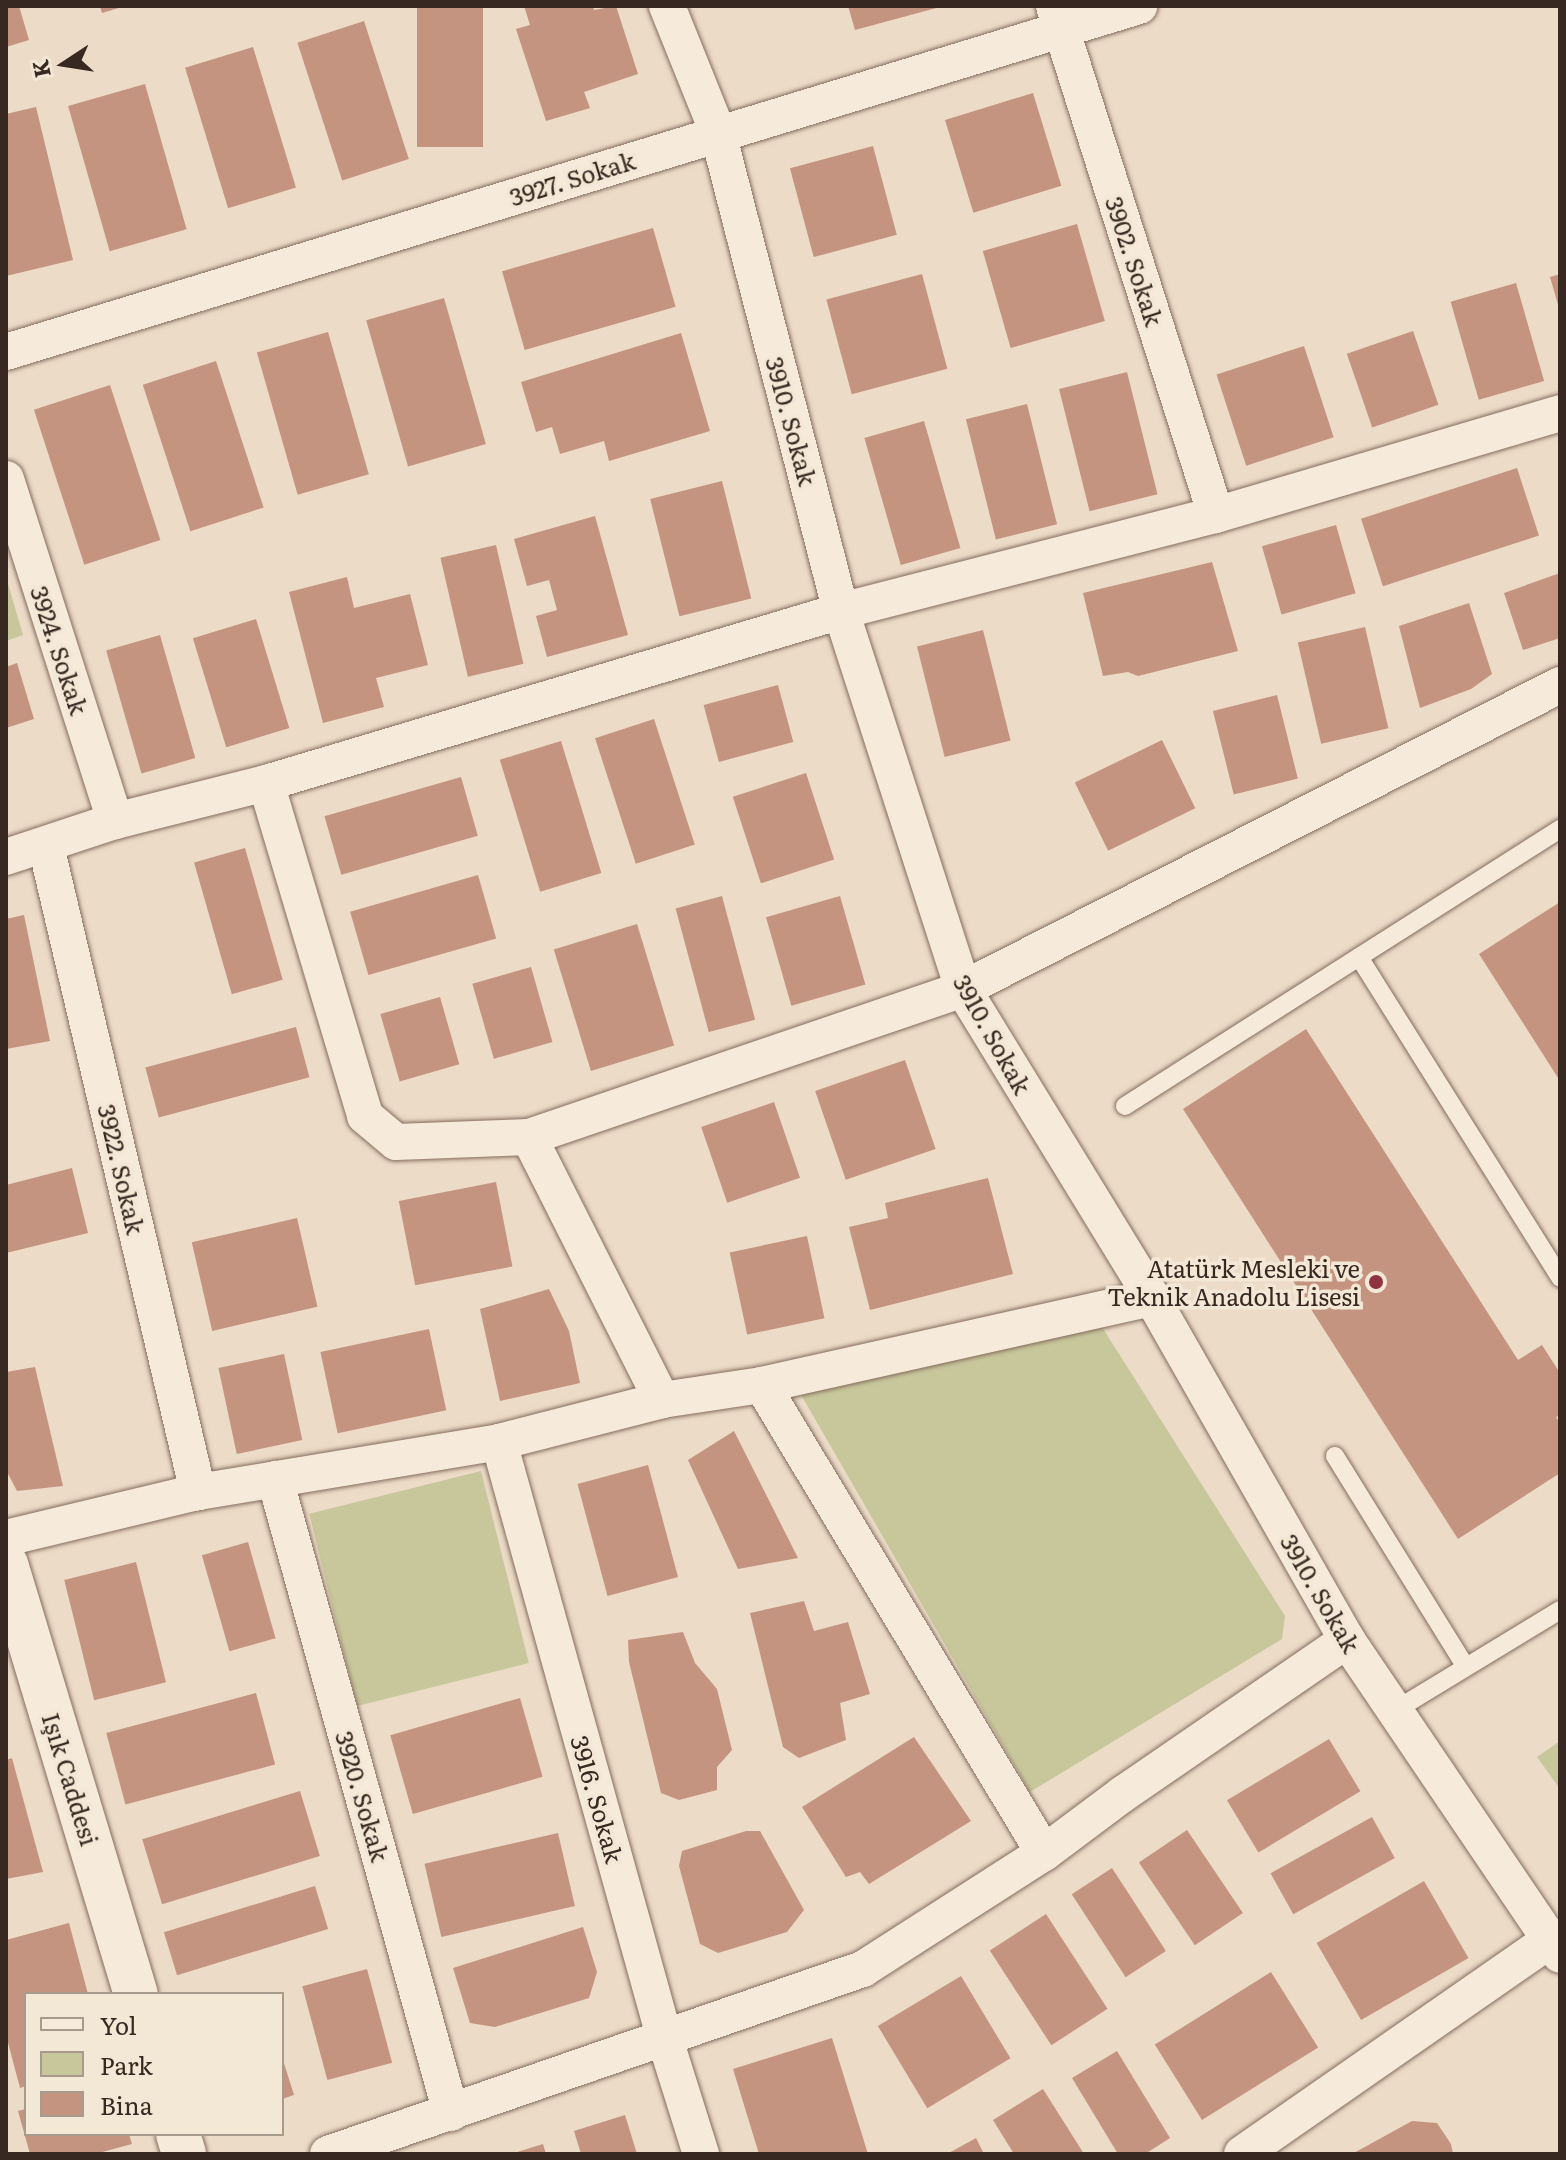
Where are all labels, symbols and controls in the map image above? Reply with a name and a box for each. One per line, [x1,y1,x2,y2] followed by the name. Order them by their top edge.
[24,24,104,104] north arrow
[22,57,58,81] text: K
[506,145,638,211] street label: 3927. Sokak
[1101,193,1169,329] street label: 3902. Sokak
[761,353,823,489] street label: 3910. Sokak
[26,582,94,718] street label: 3924. Sokak
[948,969,1038,1099] street label: 3910. Sokak
[93,1101,151,1237] street label: 3922. Sokak
[1107,1254,1360,1310] place label: Atatürk Mesleki ve Teknik Anadolu Lisesi
[1367,1273,1385,1291] marker: Atatürk Mesleki ve Teknik Anadolu Lisesi
[1275,1529,1367,1657] street label: 3910. Sokak
[37,1709,105,1849] street label: Işık Caddesi
[331,1728,395,1864] street label: 3920. Sokak
[566,1732,630,1866] street label: 3916. Sokak
[24,1992,284,2136] legend
[100,2007,137,2042] text: Yol
[100,2047,153,2082] text: Park
[100,2087,153,2122] text: Bina

